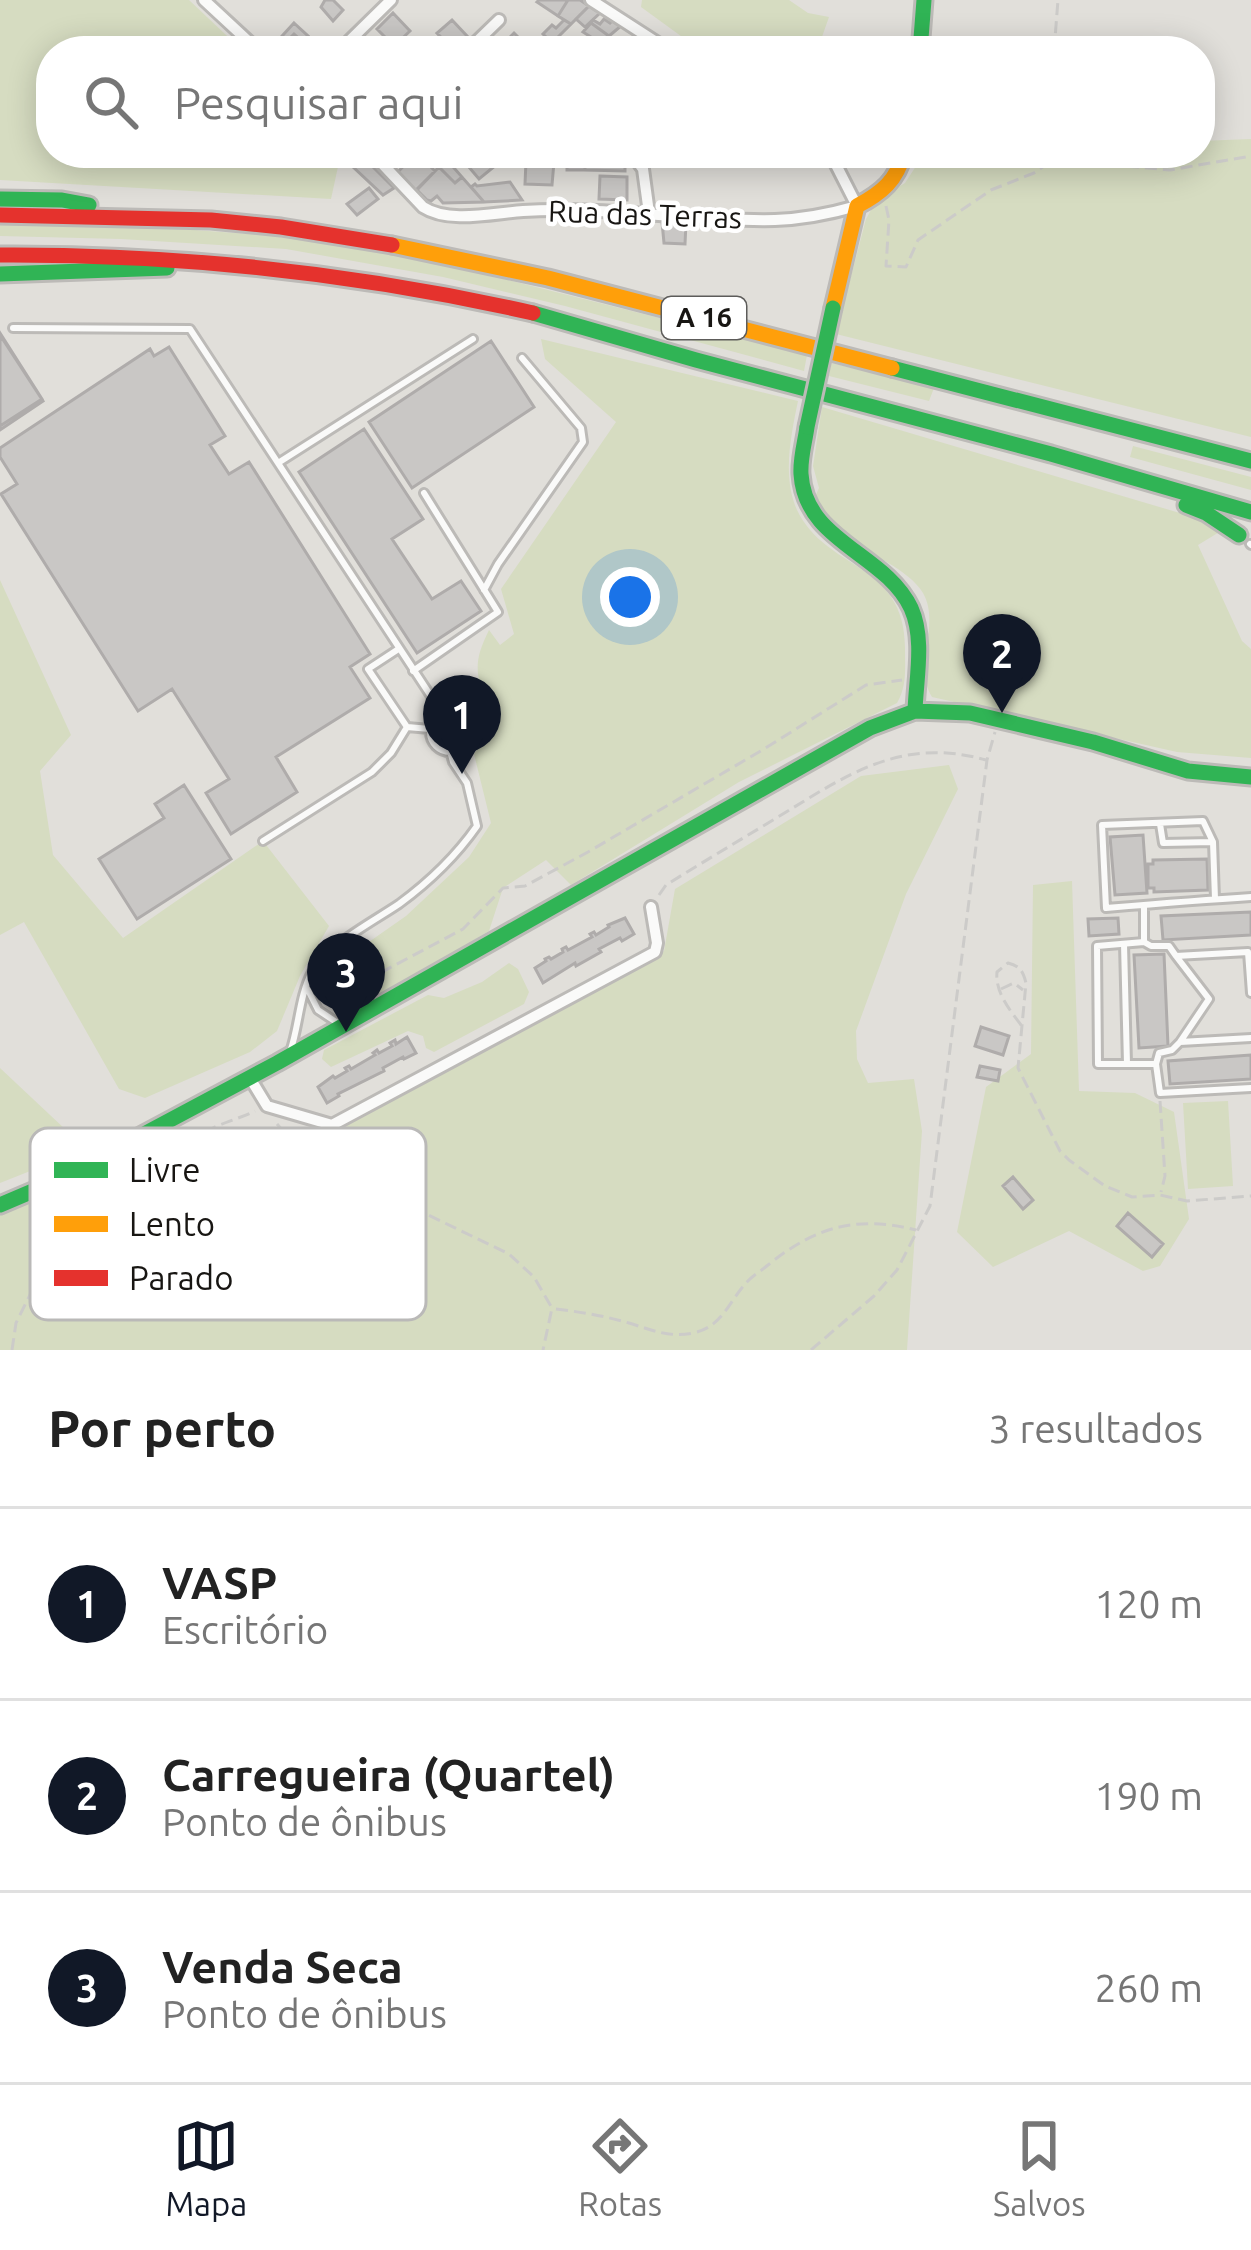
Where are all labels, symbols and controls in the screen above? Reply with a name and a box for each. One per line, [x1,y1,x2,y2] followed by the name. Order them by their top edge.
[36,36,1215,168] search box
[78,69,144,135] icon: search
[174,77,463,128] text: Pesquisar aqui
[548,194,743,234] street label: Rua das Terras
[662,297,746,339] road number: A 16
[600,567,660,627] your location
[963,614,1041,713] pin: 2
[423,675,501,774] pin: 1
[307,933,385,1032] pin: 3
[30,1128,426,1320] legend
[129,1151,201,1188] text: Livre
[129,1205,215,1242] text: Lento
[129,1259,233,1296] text: Parado
[48,1399,276,1457] text: Por perto
[989,1407,1203,1450] text: 3 resultados
[162,1557,277,1608] text: VASP
[76,1582,98,1625] text: 1
[1094,1582,1203,1625] text: 120 m
[162,1608,328,1651] text: Escritório
[162,1749,615,1800] text: Carregueira (Quartel)
[76,1774,98,1817] text: 2
[1094,1774,1203,1817] text: 190 m
[162,1800,447,1843] text: Ponto de ônibus
[162,1941,403,1992] text: Venda Seca
[76,1966,98,2009] text: 3
[1094,1966,1203,2009] text: 260 m
[162,1992,447,2035] text: Ponto de ônibus
[165,2113,247,2222] tab: Mapa
[578,2113,662,2222] tab: Rotas
[993,2113,1086,2222] tab: Salvos

